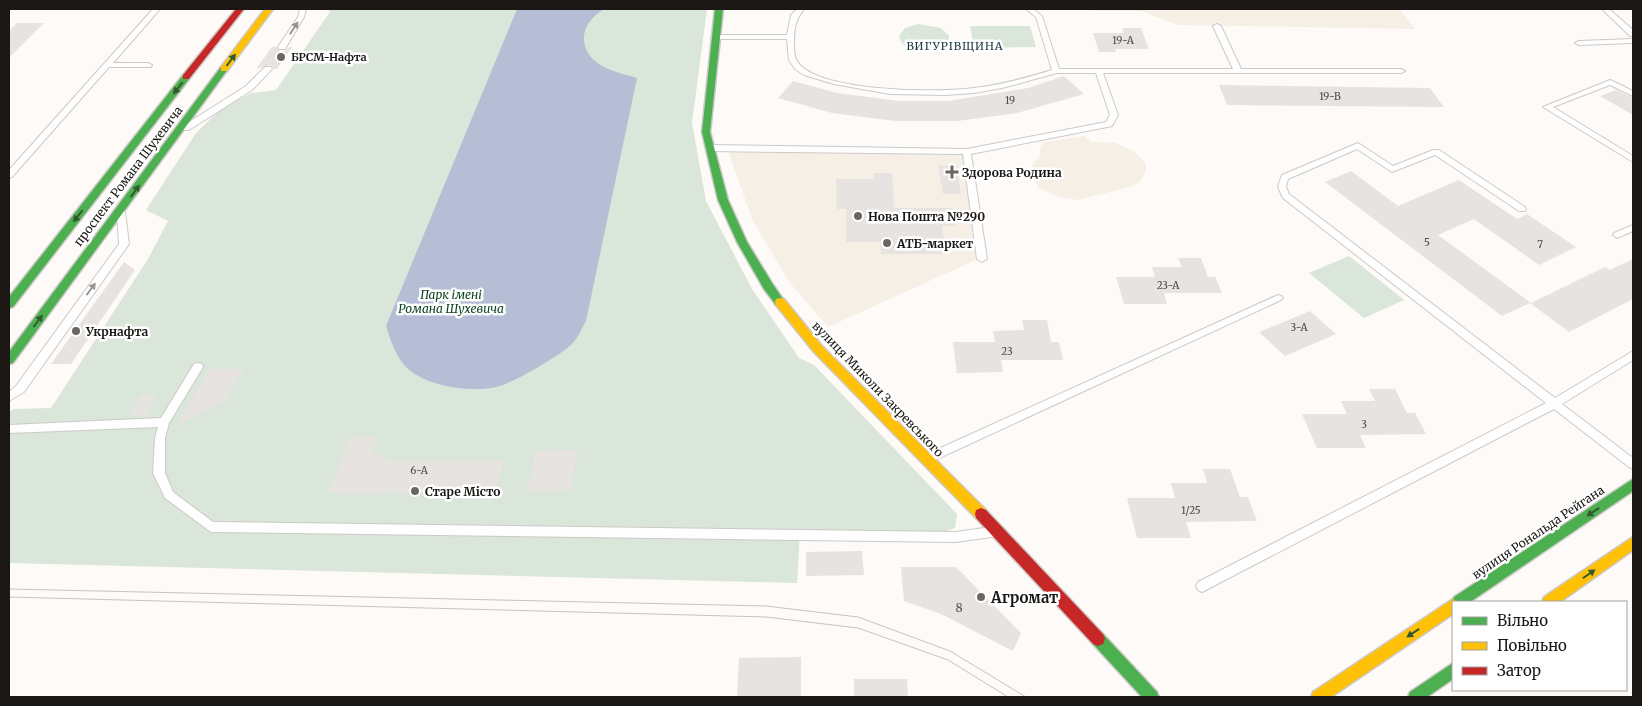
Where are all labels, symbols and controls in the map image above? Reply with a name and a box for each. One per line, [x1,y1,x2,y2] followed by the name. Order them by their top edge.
[289,22,299,35] one-way arrow
[1112,34,1135,47] house number: 19-А
[906,39,1004,53] district label: ВИГУРІВЩИНА
[291,50,367,64] place label: БРСМ-Нафта
[275,51,287,63] marker: БРСМ-Нафта
[226,53,236,67] one-way arrow
[173,82,183,95] one-way arrow
[1319,90,1341,103] house number: 19-В
[1005,94,1015,107] house number: 19
[70,103,186,249] street label: проспект Романа Шухевича
[962,165,1062,180] place label: Здорова Родина
[946,166,958,178] marker: Здорова Родина
[129,185,140,198] one-way arrow
[72,209,83,222] one-way arrow
[868,209,985,224] place label: Нова Пошта №290
[852,210,864,222] marker: Нова Пошта №290
[896,236,974,251] place label: АТБ-маркет
[1424,236,1430,249] house number: 5
[881,237,893,249] marker: АТБ-маркет
[1537,238,1543,251] house number: 7
[1157,279,1180,292] house number: 23-А
[86,282,96,296] one-way arrow
[398,287,504,316] park label: Парк імені Романа Шухевича
[33,314,43,328] one-way arrow
[809,318,947,460] street label: вулиця Миколи Закревського
[1290,321,1309,334] house number: 3-А
[85,324,149,339] place label: Укрнафта
[70,325,82,337] marker: Укрнафта
[1001,345,1013,358] house number: 23
[1361,418,1367,431] house number: 3
[410,464,429,477] house number: 6-А
[1469,482,1607,582] street label: вулиця Рональда Рейгана
[425,484,501,499] place label: Старе Місто
[409,485,421,497] marker: Старе Місто
[1181,504,1201,517] house number: 1/25
[1586,507,1600,516] one-way arrow
[1582,569,1596,579] one-way arrow
[990,588,1058,607] place label: Агромат
[975,591,987,603] marker: Агромат
[955,600,963,615] house number: 8
[1452,601,1627,691] legend
[1497,611,1548,630] text: Вільно
[1406,628,1420,638] one-way arrow
[1497,636,1567,655] text: Повільно
[1497,661,1541,680] text: Затор

